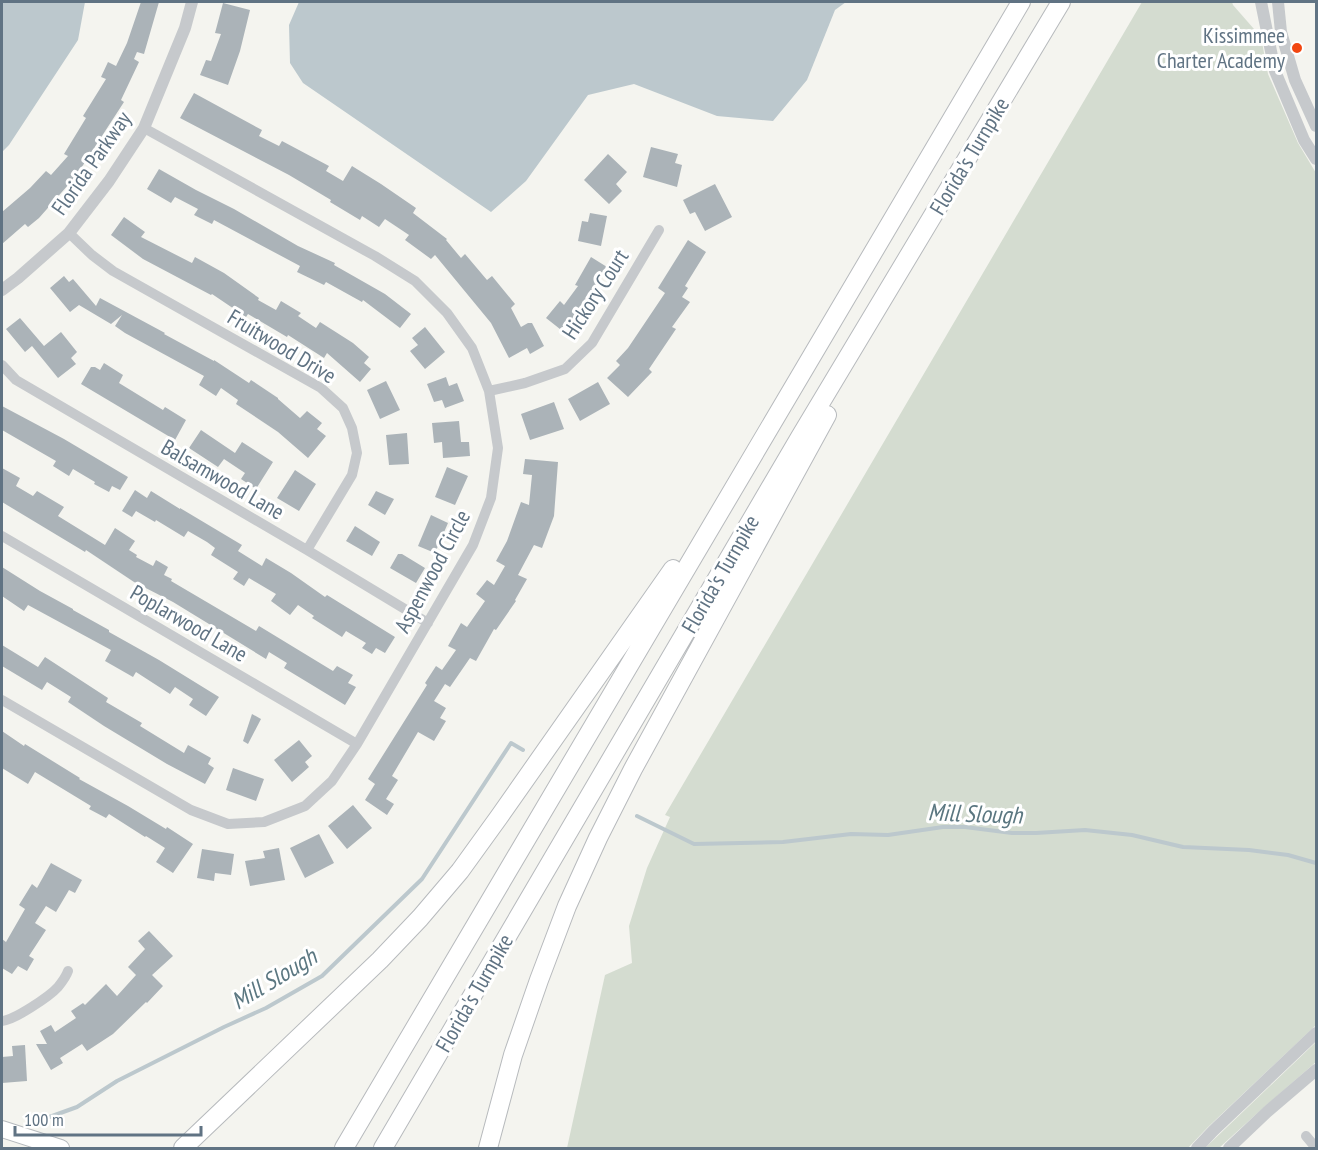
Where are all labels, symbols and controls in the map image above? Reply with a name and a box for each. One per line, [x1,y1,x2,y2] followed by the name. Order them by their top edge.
[1157,21,1286,74] place label: Kissimmee Charter Academy
[1290,41,1304,55] marker: Kissimmee Charter Academy
[923,92,1015,220] street label: Florida's Turnpike
[45,105,137,220] street label: Florida Parkway
[556,244,634,344] street label: Hickory Court
[223,303,341,389] street label: Fruitwood Drive
[157,433,289,525] street label: Balsamwood Lane
[388,505,476,637] street label: Aspenwood Circle
[675,510,765,638] street label: Florida's Turnpike
[125,578,253,668] street label: Poplarwood Lane
[927,796,1024,831] water label: Mill Slough
[429,929,519,1057] street label: Florida's Turnpike
[225,940,323,1016] water label: Mill Slough
[15,1099,201,1137] scale bar
[24,1108,64,1131] text: 100 m

